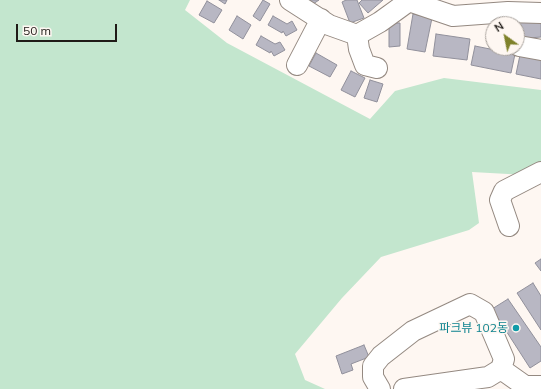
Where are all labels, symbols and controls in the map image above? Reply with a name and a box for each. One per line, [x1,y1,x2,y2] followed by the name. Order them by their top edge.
[18,16,119,42] scale bar
[485,16,525,56] north arrow
[492,19,506,35] text: N
[23,23,51,38] text: 50 m
[439,321,508,335] place label: 파크뷰 102동
[511,323,521,333] marker: 파크뷰 102동

